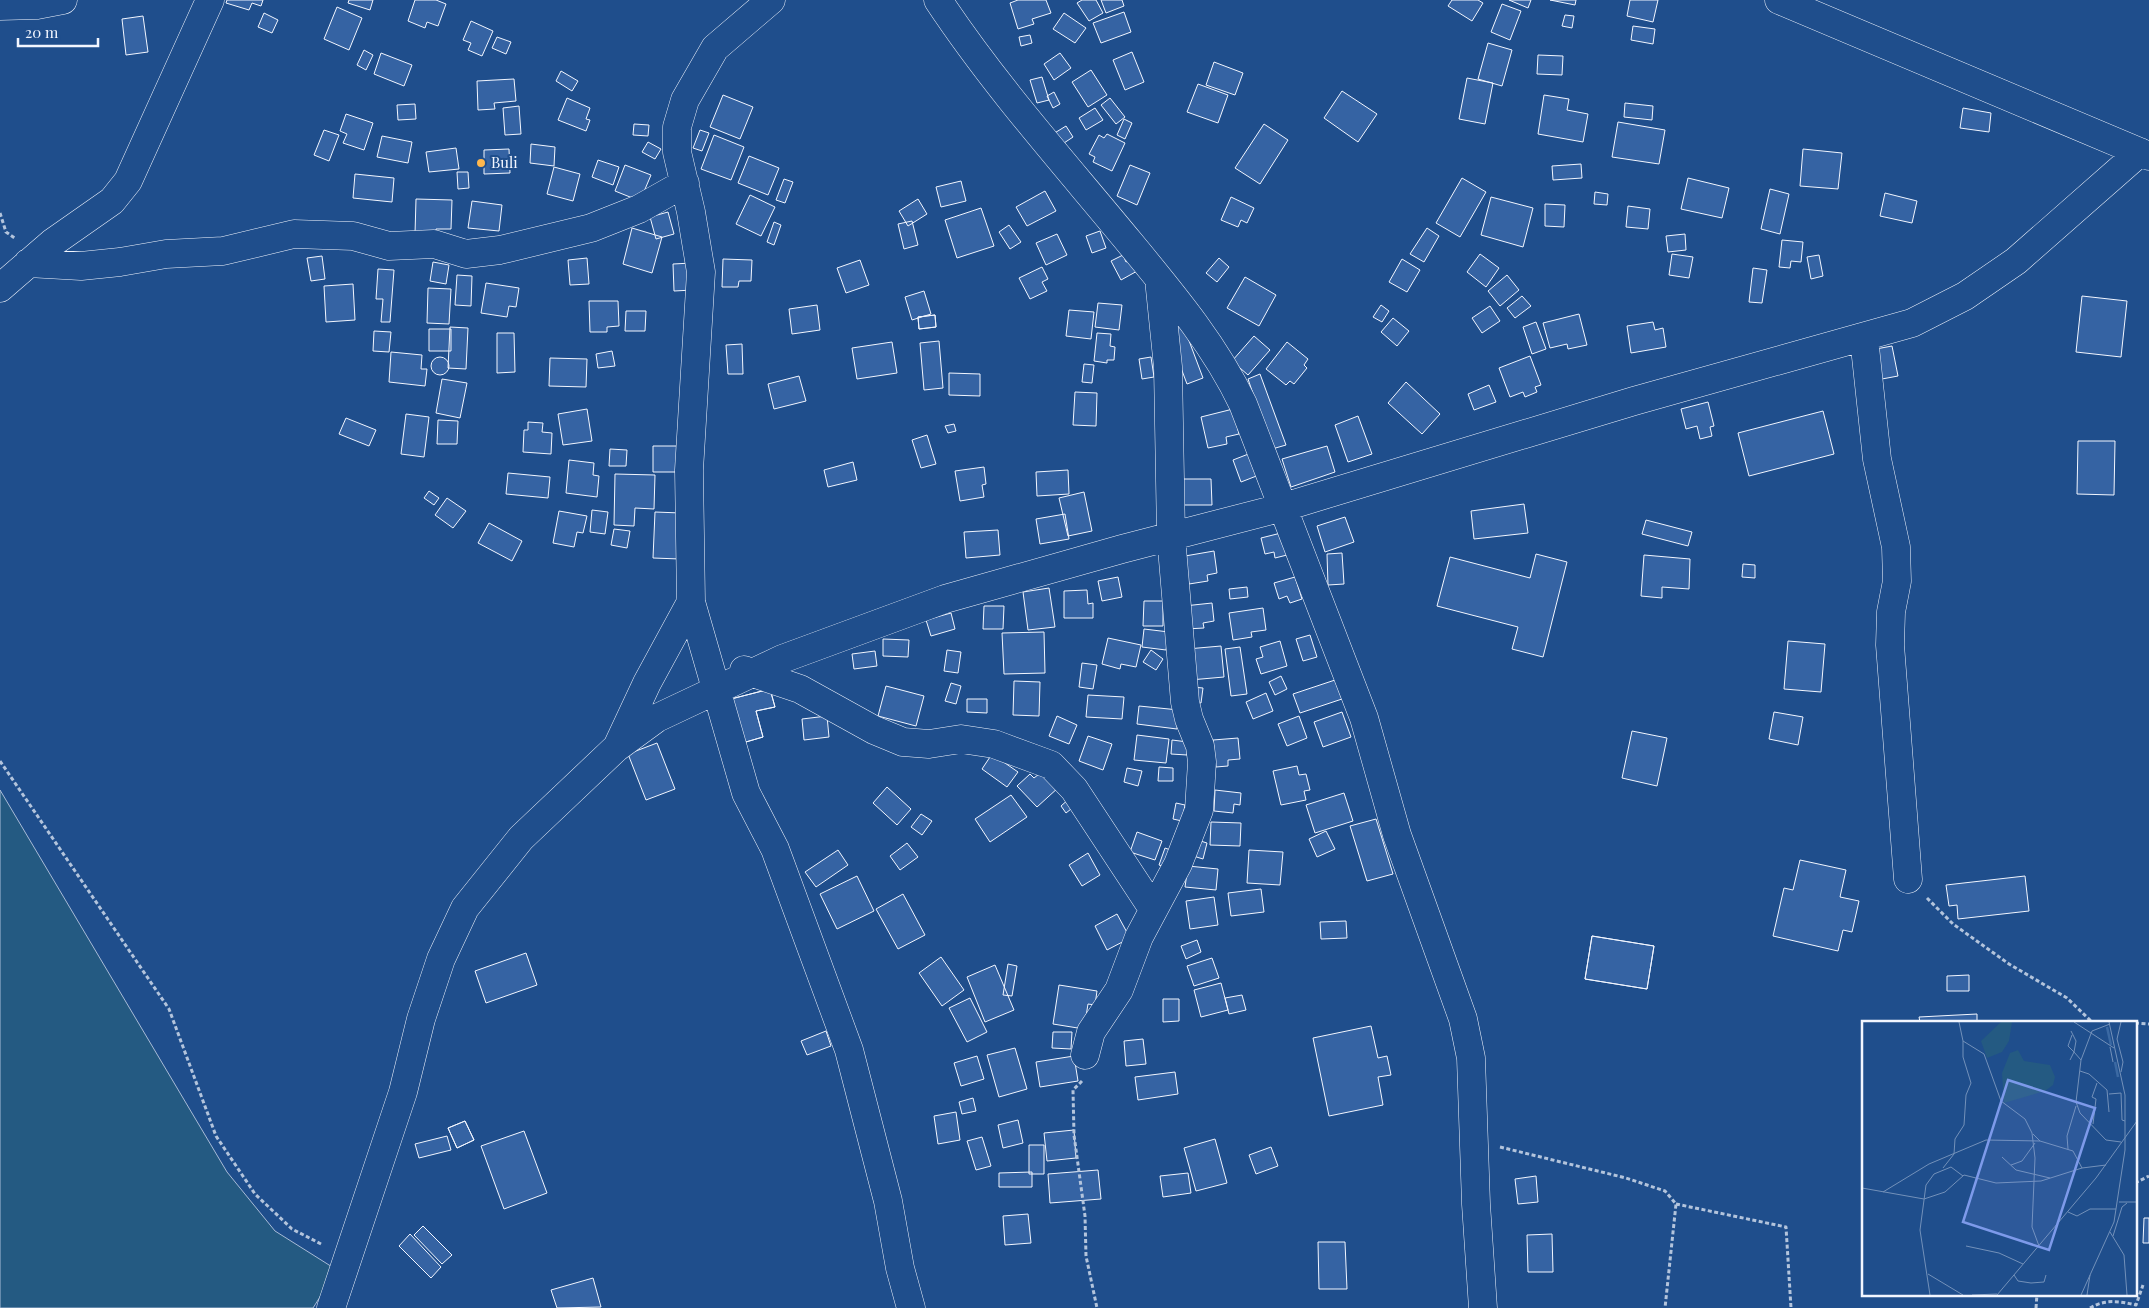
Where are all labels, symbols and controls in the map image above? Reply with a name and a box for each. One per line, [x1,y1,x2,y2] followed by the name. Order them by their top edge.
[18,15,98,47] scale bar
[25,22,59,42] text: 20 m
[491,152,518,172] place label: Buli
[475,157,487,169] marker: Buli
[1862,1021,2136,1296] inset map

